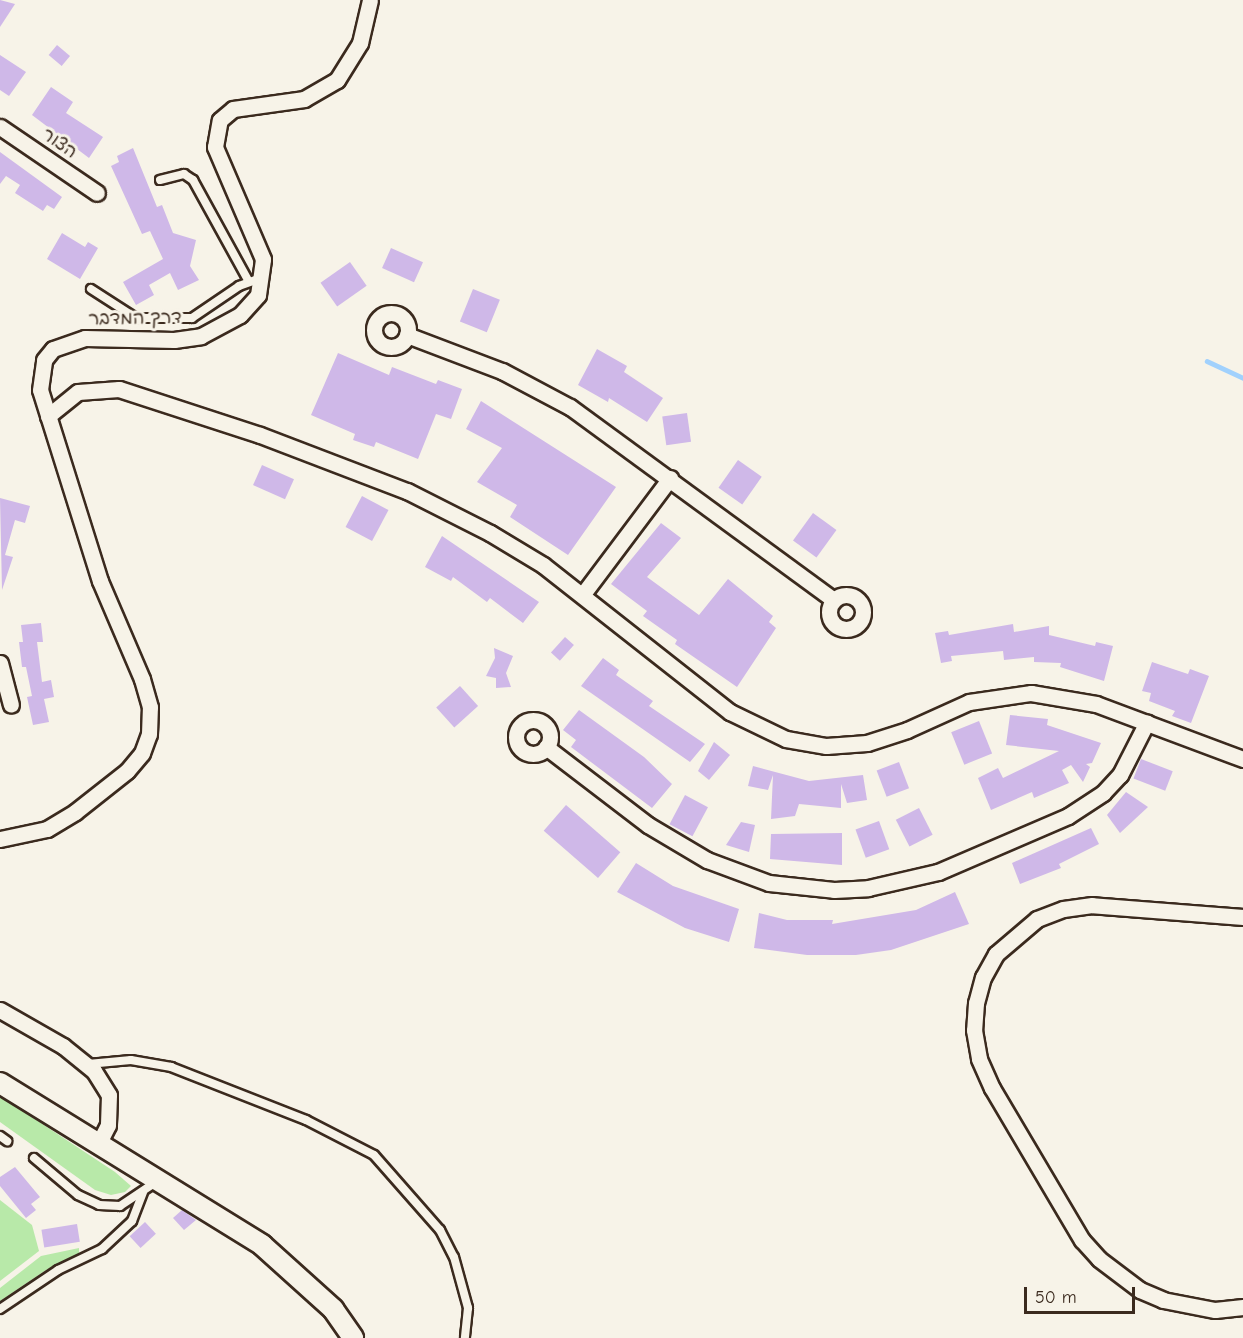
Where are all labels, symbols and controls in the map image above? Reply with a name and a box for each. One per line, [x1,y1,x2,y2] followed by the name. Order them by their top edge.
[37,124,81,164] street label: הצור
[88,307,182,331] street label: דרך המדבר
[1027,1275,1138,1313] scale bar
[1035,1287,1077,1308] text: 50 m

